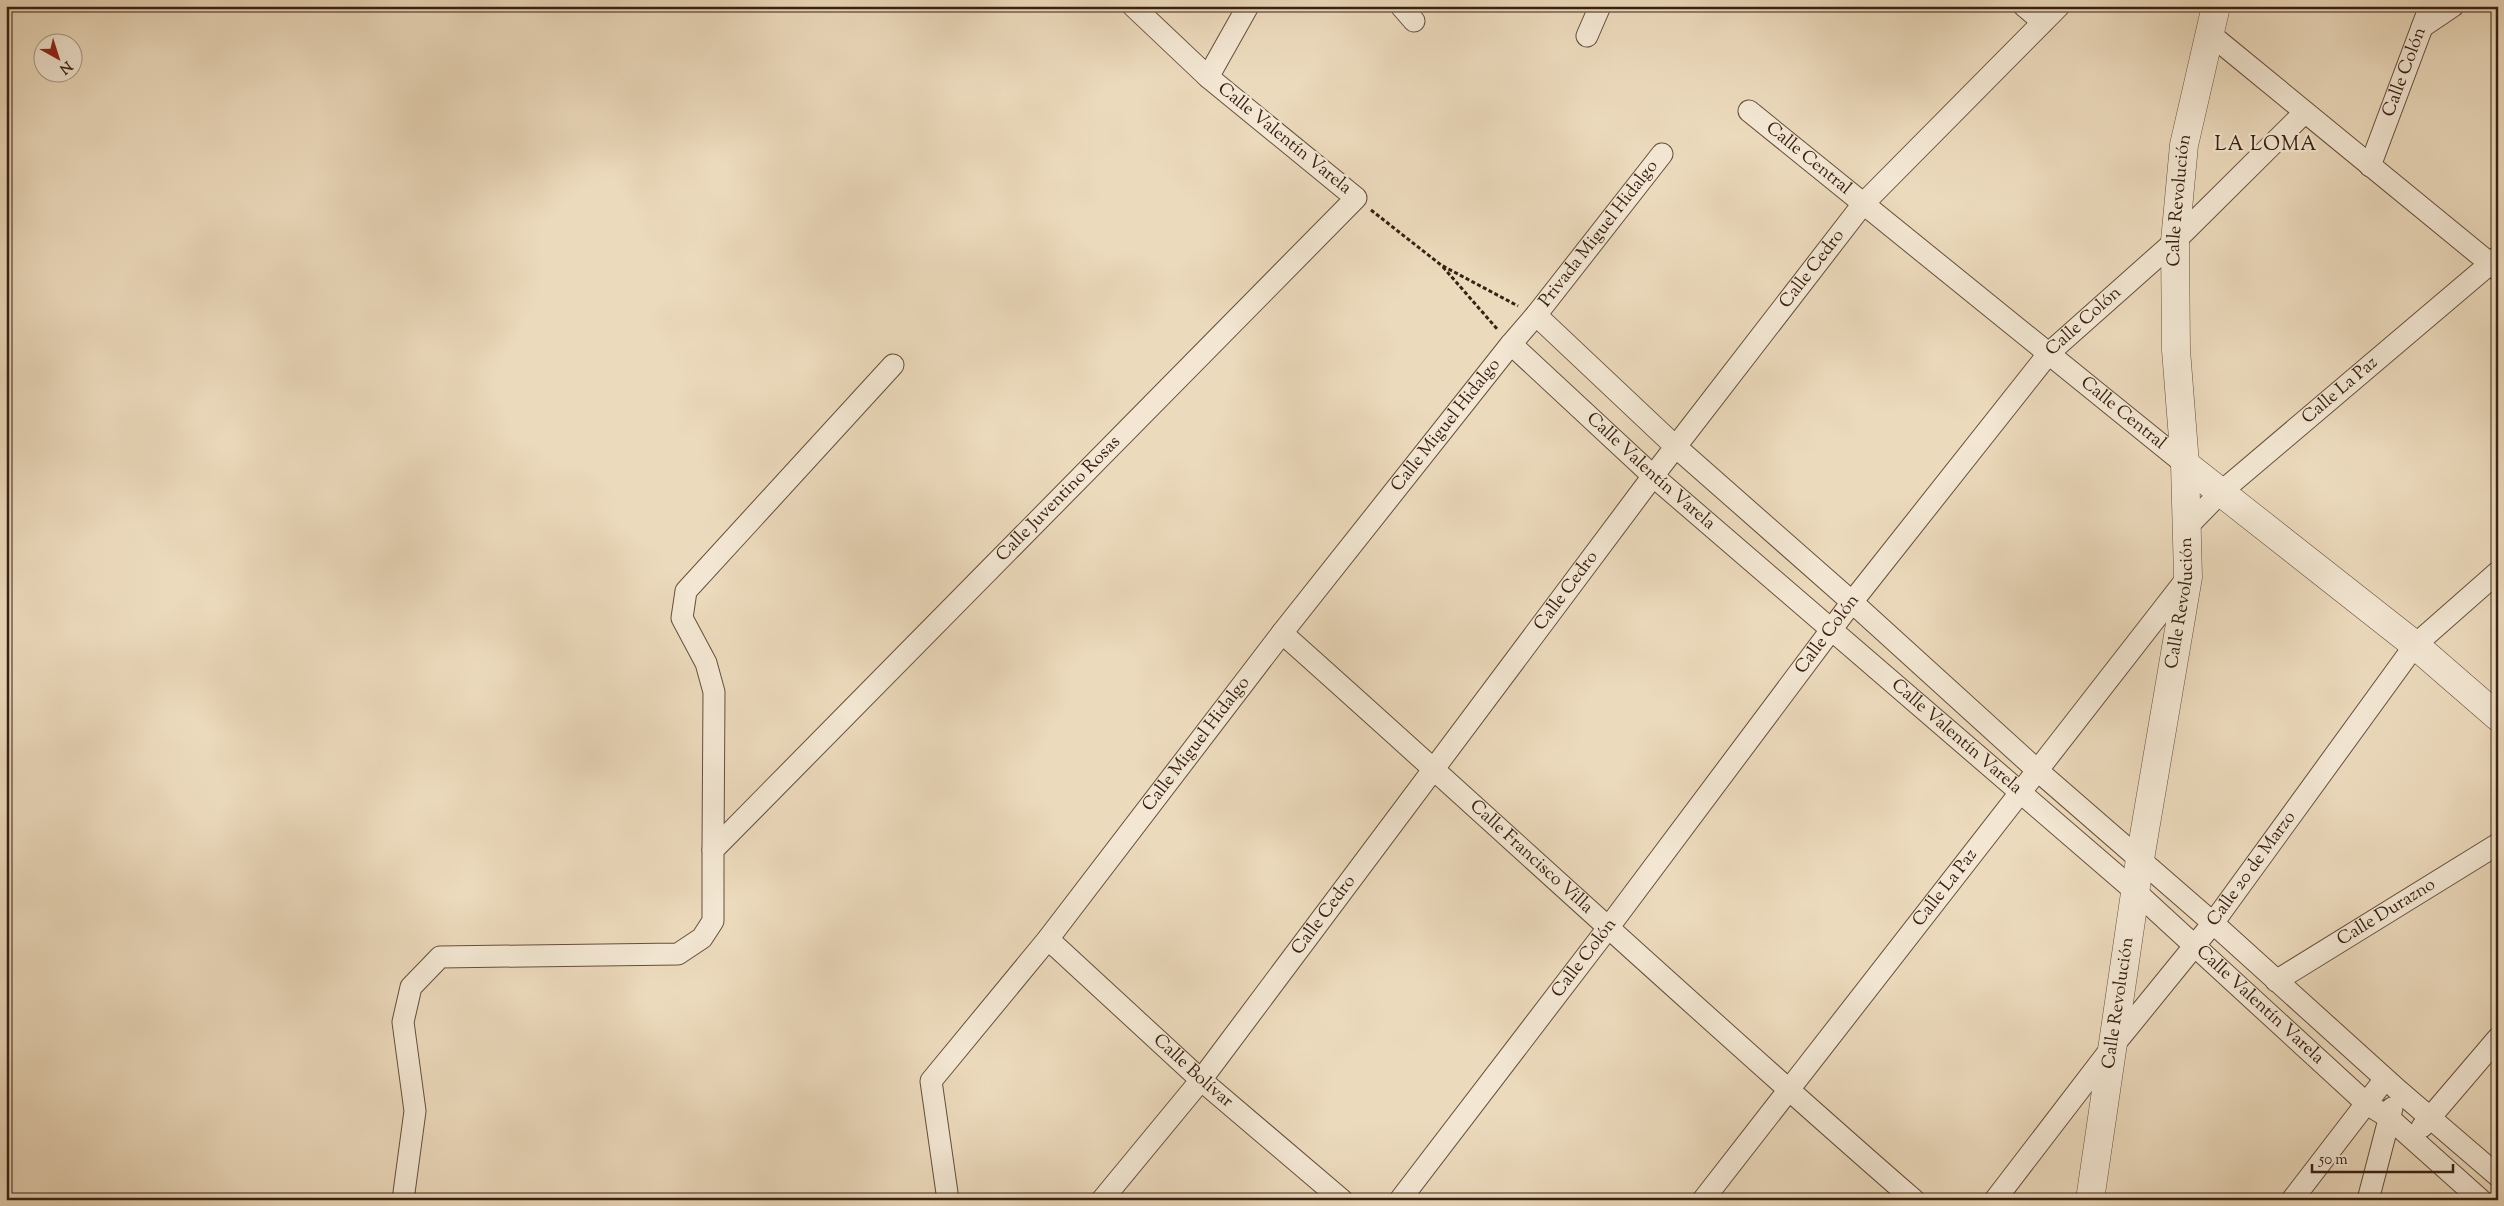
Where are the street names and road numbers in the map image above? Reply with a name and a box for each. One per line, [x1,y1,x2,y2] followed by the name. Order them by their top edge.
[2376,24,2434,121] street label: Calle Colón
[1211,77,1357,201] street label: Calle Valentín Varela
[1760,116,1857,202] street label: Calle Central
[2162,131,2199,267] street label: Calle Revolución
[1533,155,1665,313] street label: Privada Miguel Hidalgo
[1774,224,1852,314] street label: Calle Cedro
[2040,281,2128,363] street label: Calle Colón
[2296,351,2384,431] street label: Calle La Paz
[1385,353,1507,498] street label: Calle Miguel Hidalgo
[2074,371,2171,456] street label: Calle Central
[1580,407,1721,537] street label: Calle Valentín Varela
[991,430,1127,568] street label: Calle Juventino Rosas
[2160,537,2201,671] street label: Calle Revolución
[1528,546,1605,637] street label: Calle Cedro
[1789,589,1866,680] street label: Calle Colón
[1137,671,1257,817] street label: Calle Miguel Hidalgo
[1885,673,2027,801] street label: Calle Valentín Varela
[1463,794,1598,920] street label: Calle Francisco Villa
[2201,806,2303,932] street label: Calle 20 de Marzo
[1907,844,1985,933] street label: Calle La Paz
[1286,870,1363,961] street label: Calle Cedro
[2332,872,2441,953] street label: Calle Durazno
[1546,913,1624,1004] street label: Calle Colón
[2096,935,2141,1071] street label: Calle Revolución
[2190,940,2329,1071] street label: Calle Valentín Varela
[1147,1028,1239,1115] street label: Calle Bolívar

